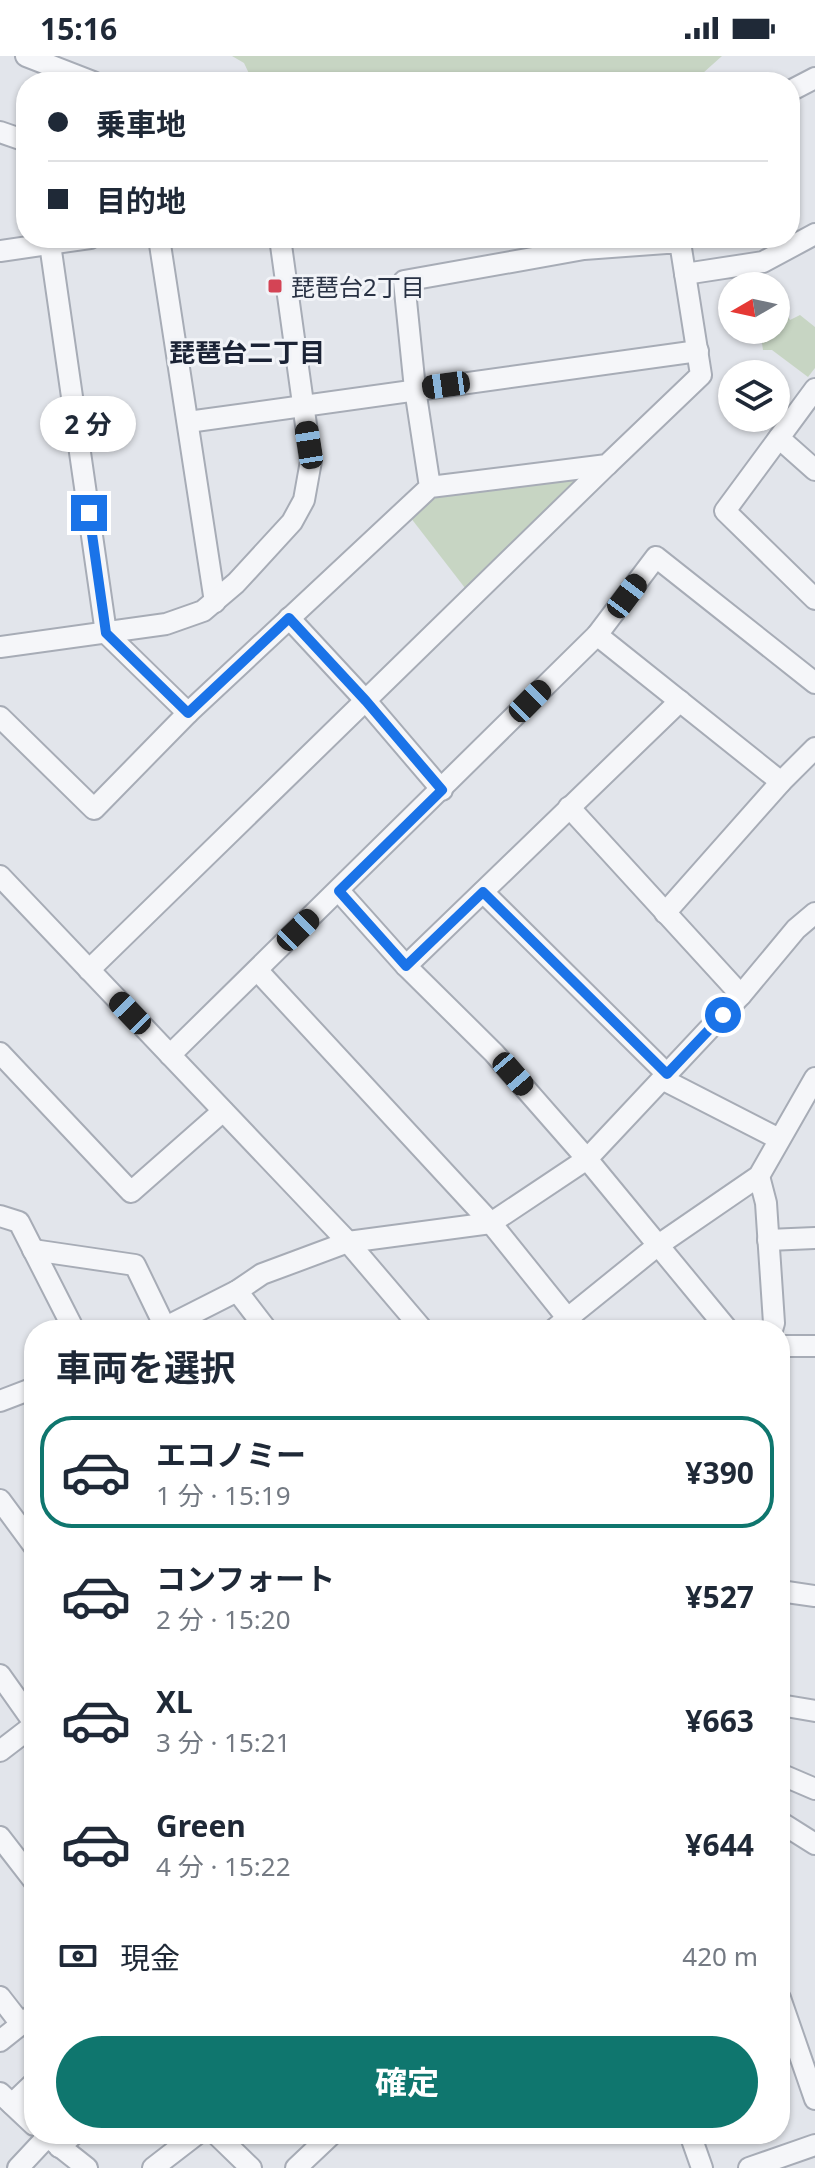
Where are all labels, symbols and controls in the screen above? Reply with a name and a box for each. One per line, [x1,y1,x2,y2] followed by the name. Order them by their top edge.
[40,8,117,49] text: 15:16
[96,103,186,144] text: 乗車地
[96,180,186,221] text: 目的地
[291,270,425,303] place label: 琵琶台2丁目
[718,272,790,344] north arrow
[718,272,790,432] map controls
[266,277,284,295] marker: 琵琶台2丁目
[169,334,325,370] district label: 琵琶台二丁目
[718,360,790,432] button: layers
[421,370,471,400] car
[41,397,137,453] callout: 2 分
[64,406,112,442] text: 2 分
[293,419,325,471] car
[71,495,107,531] route end
[603,570,651,622] car
[505,676,555,726] car
[272,905,324,955] car
[105,987,155,1039] car
[705,997,741,1033] route start
[488,1048,538,1100] car
[56,1343,236,1392] text: 車両を選択
[156,1434,306,1475] text: エコノミー
[60,1436,132,1508] icon: car
[685,1452,754,1493] text: ¥390
[156,1477,291,1513] text: 1 分 · 15:19
[156,1558,335,1599] text: コンフォート
[60,1560,132,1632] icon: car
[685,1576,754,1617] text: ¥527
[156,1601,291,1637] text: 2 分 · 15:20
[156,1681,193,1722] text: XL
[60,1684,132,1756] icon: car
[685,1700,754,1741] text: ¥663
[156,1724,291,1760] text: 3 分 · 15:21
[156,1805,246,1846] text: Green
[60,1808,132,1880] icon: car
[685,1824,754,1865] text: ¥644
[156,1848,291,1884] text: 4 分 · 15:22
[56,1934,100,1978] icon: cash
[120,1937,180,1978] text: 現金
[682,1938,758,1974] text: 420 m
[56,2036,758,2128] button: 確定

